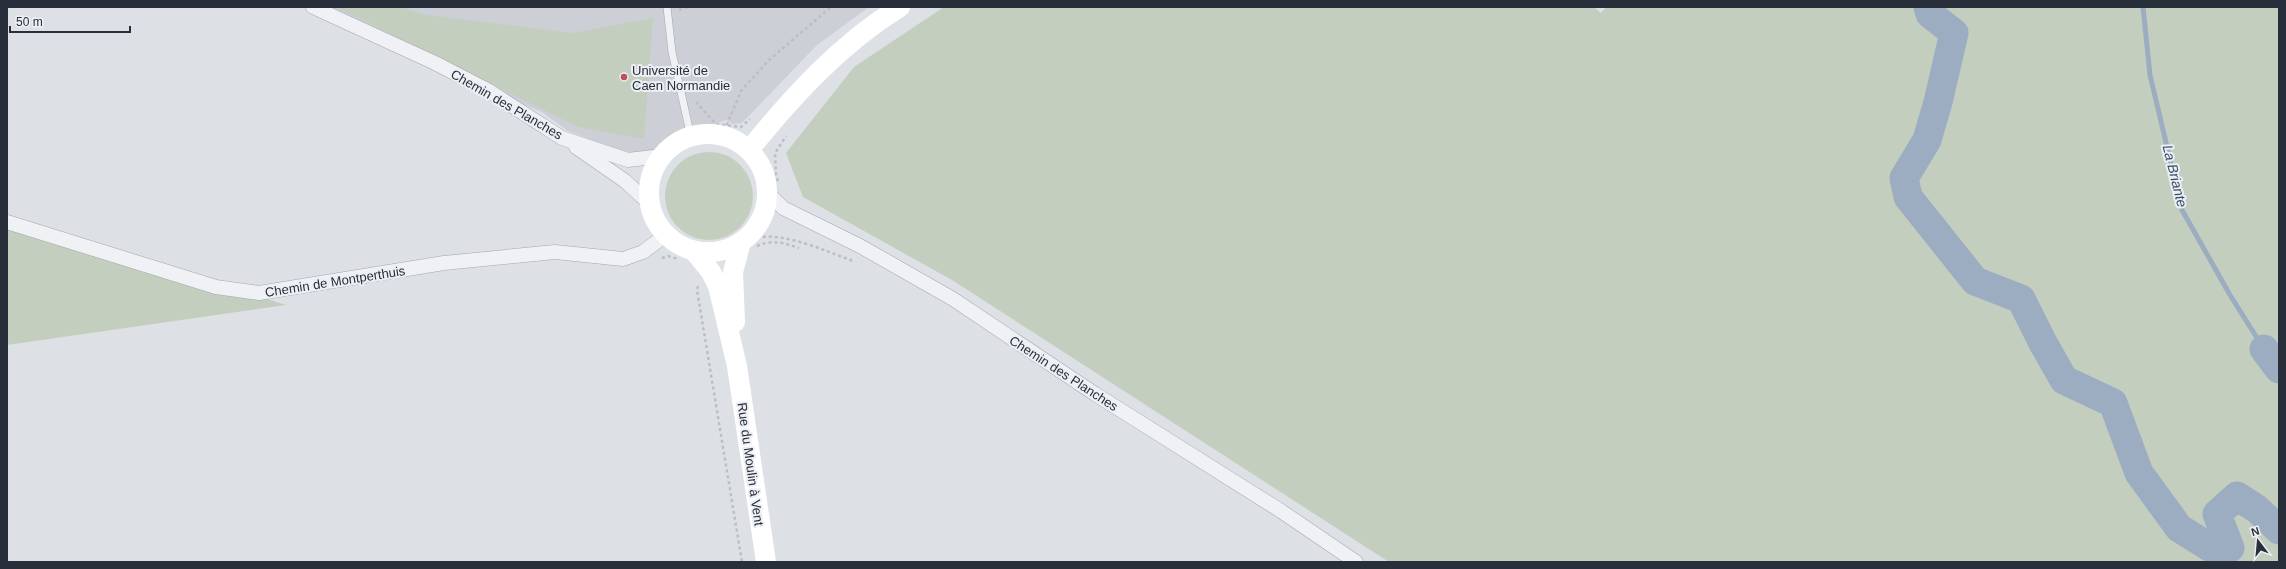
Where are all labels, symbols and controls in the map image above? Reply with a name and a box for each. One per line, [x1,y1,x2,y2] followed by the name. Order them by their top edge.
[10,8,130,34] scale bar
[16,15,43,29] text: 50 m
[632,63,730,93] place label: Université de Caen Normandie
[448,66,566,143] street label: Chemin des Planches
[619,72,629,82] marker: Université de Caen Normandie
[2160,143,2191,209] water label: La Briante
[264,263,407,300] street label: Chemin de Montperthuis
[1007,333,1121,414] street label: Chemin des Planches
[734,401,767,527] street label: Rue du Moulin à Vent
[2238,521,2278,561] north arrow
[2250,525,2261,538] text: N

